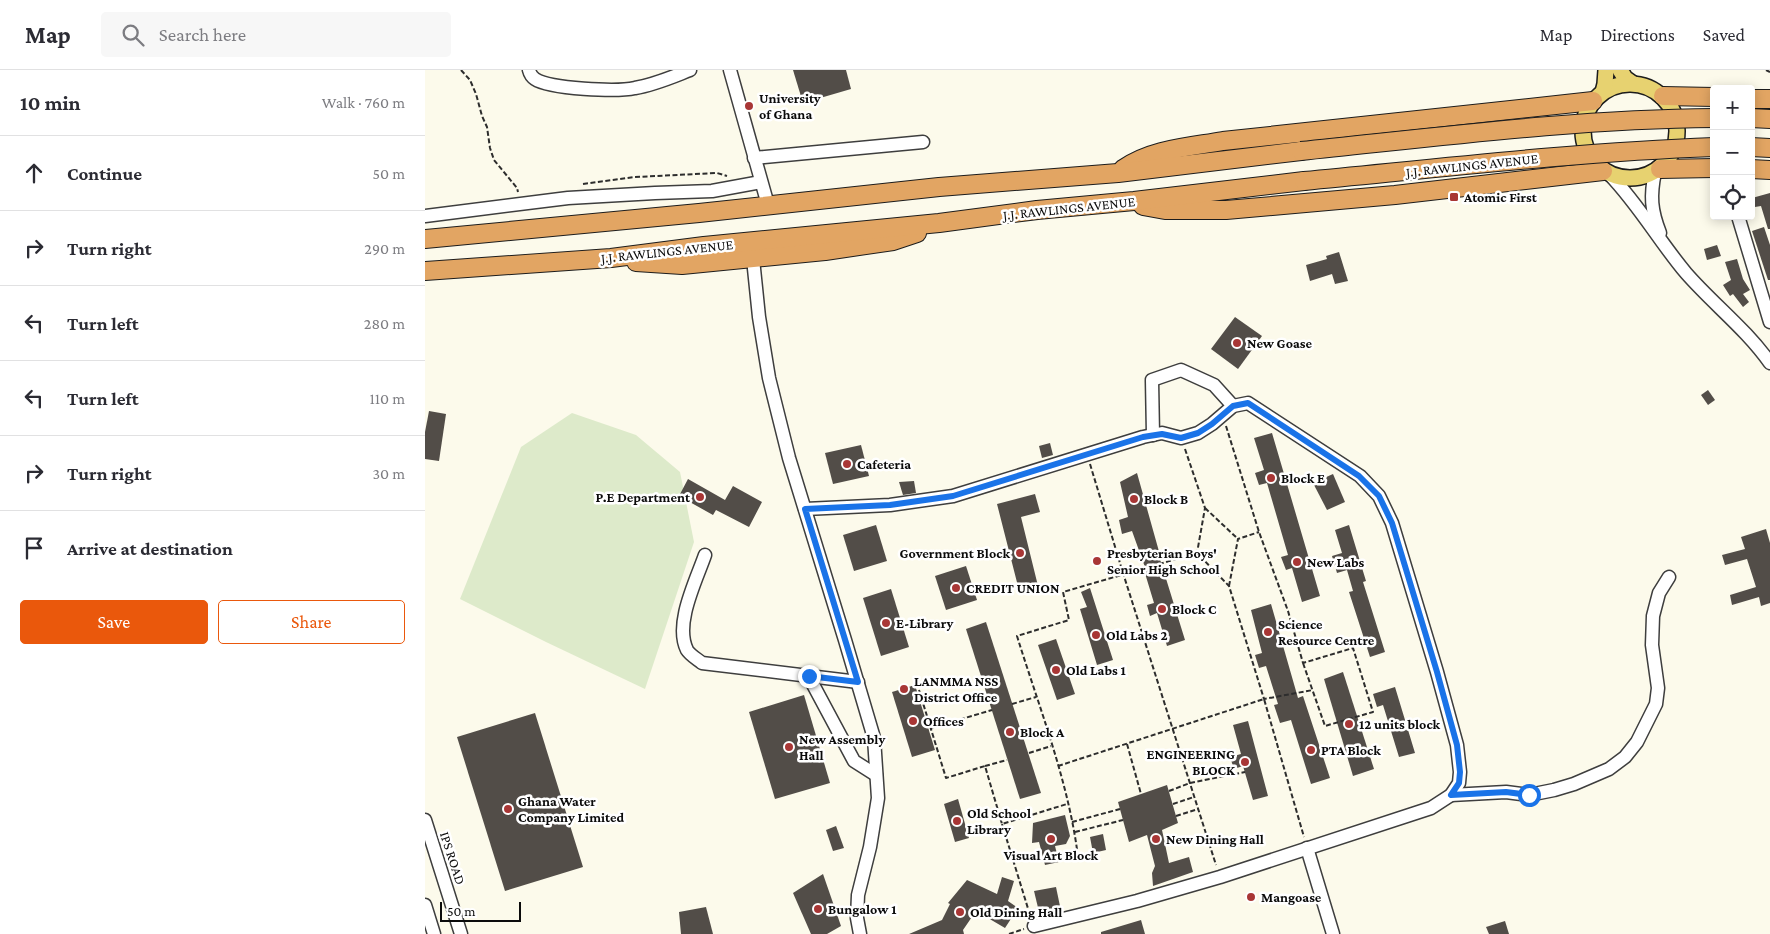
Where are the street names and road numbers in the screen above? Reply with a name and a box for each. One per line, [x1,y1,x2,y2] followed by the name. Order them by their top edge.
[1403,150,1539,180] street label: J.J. RAWLINGS AVENUE
[1000,193,1136,223] street label: J.J. RAWLINGS AVENUE
[598,236,734,266] street label: J.J. RAWLINGS AVENUE
[437,830,469,886] street label: IPS ROAD

